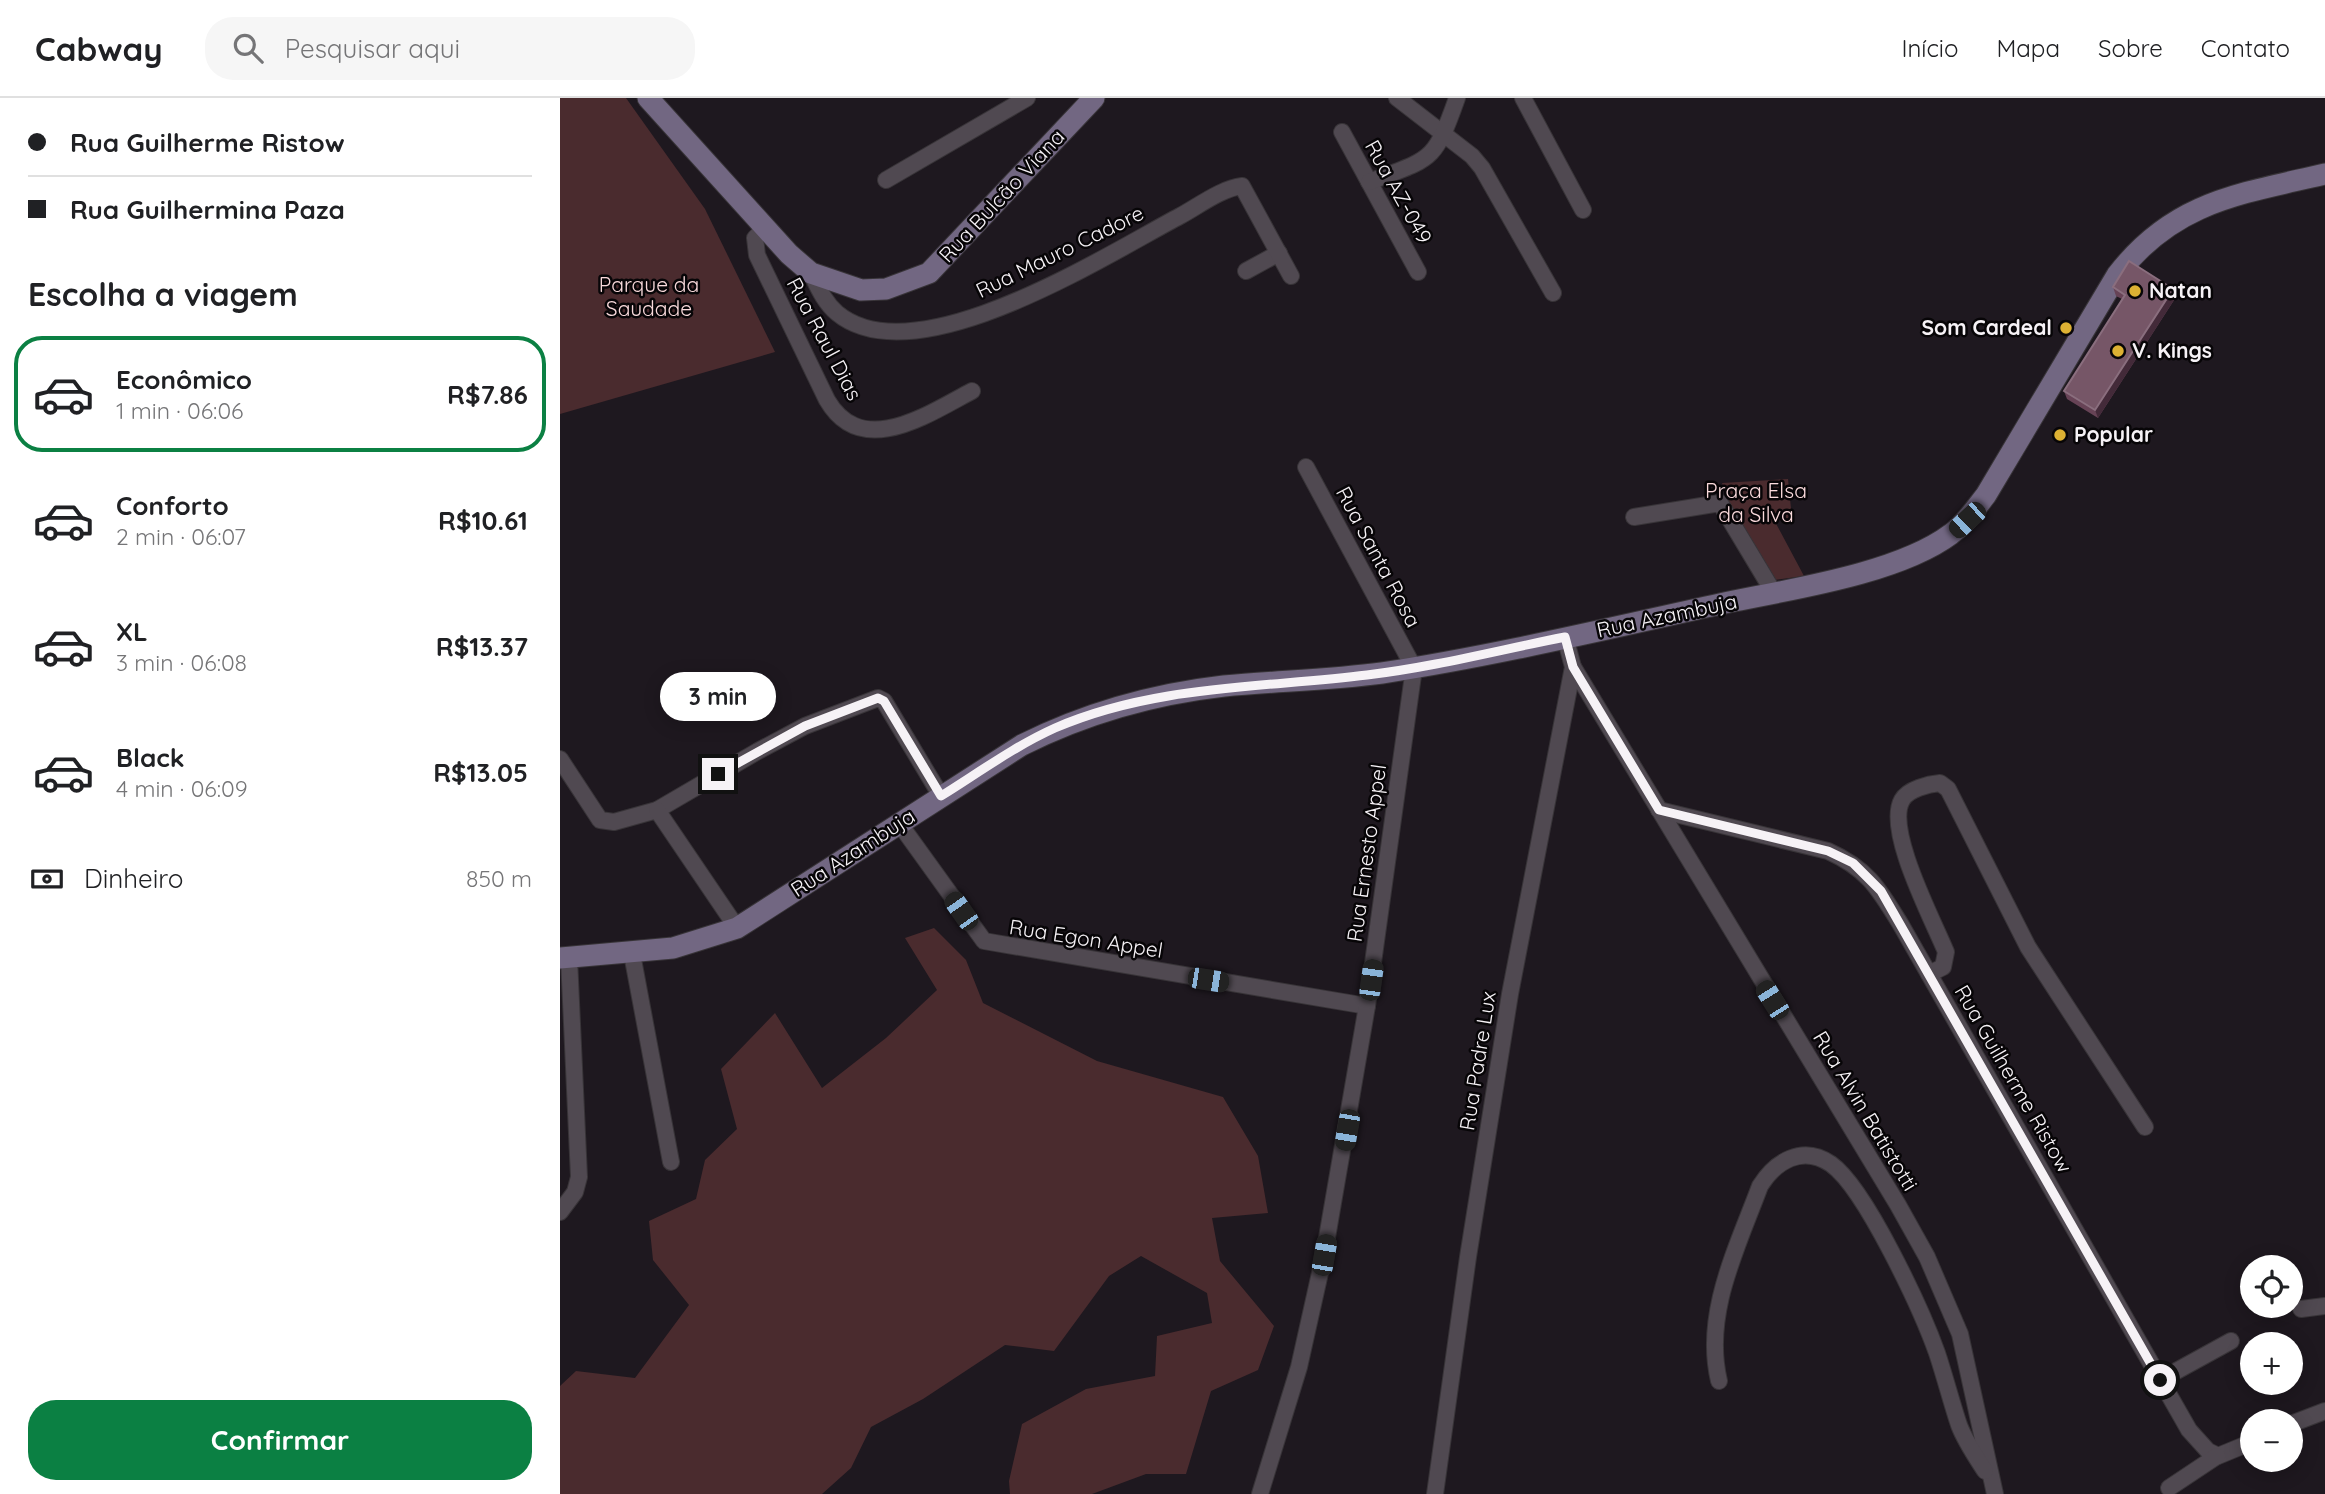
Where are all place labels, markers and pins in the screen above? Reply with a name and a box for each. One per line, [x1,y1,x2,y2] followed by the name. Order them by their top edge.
[2149,277,2212,303] place label: Natan
[2127,283,2143,299] marker: Natan
[1922,314,2052,340] place label: Som Cardeal
[2058,320,2074,336] marker: Som Cardeal
[2132,337,2212,363] place label: V. Kings
[2110,343,2126,359] marker: V. Kings
[2074,421,2153,447] place label: Popular
[2052,427,2068,443] marker: Popular

